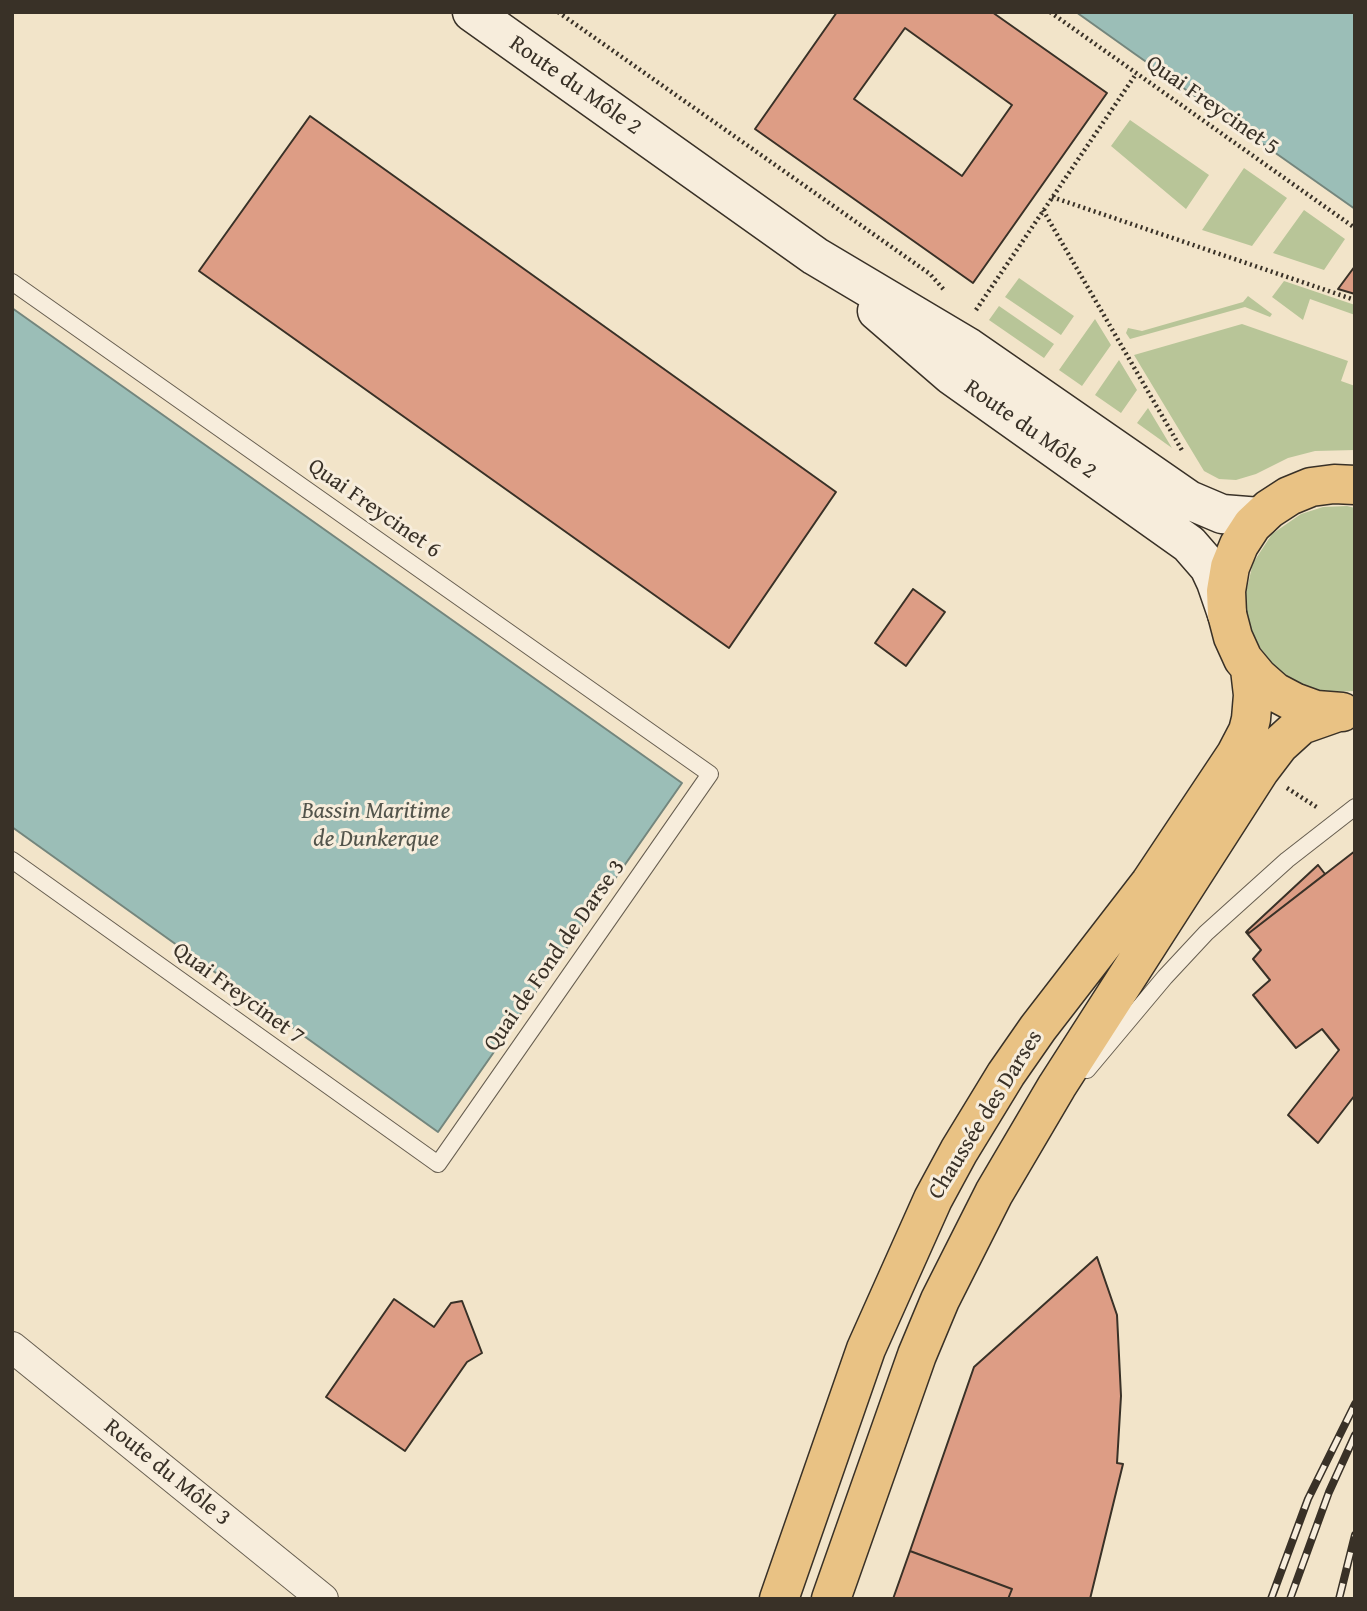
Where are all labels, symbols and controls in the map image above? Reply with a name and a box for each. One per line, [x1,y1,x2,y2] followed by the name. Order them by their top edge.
[504,30,646,142] street label: Route du Môle 2
[1140,50,1284,162] street label: Quai Freycinet 5
[959,374,1101,486] street label: Route du Môle 2
[302,453,446,565] street label: Quai Freycinet 6
[302,798,450,854] water label: Bassin Maritime de Dunkerque
[478,855,632,1057] street label: Quai de Fond de Darse 3
[167,937,309,1051] street label: Quai Freycinet 7
[923,1025,1049,1205] street label: Chaussée des Darses
[98,1413,236,1533] street label: Route du Môle 3

